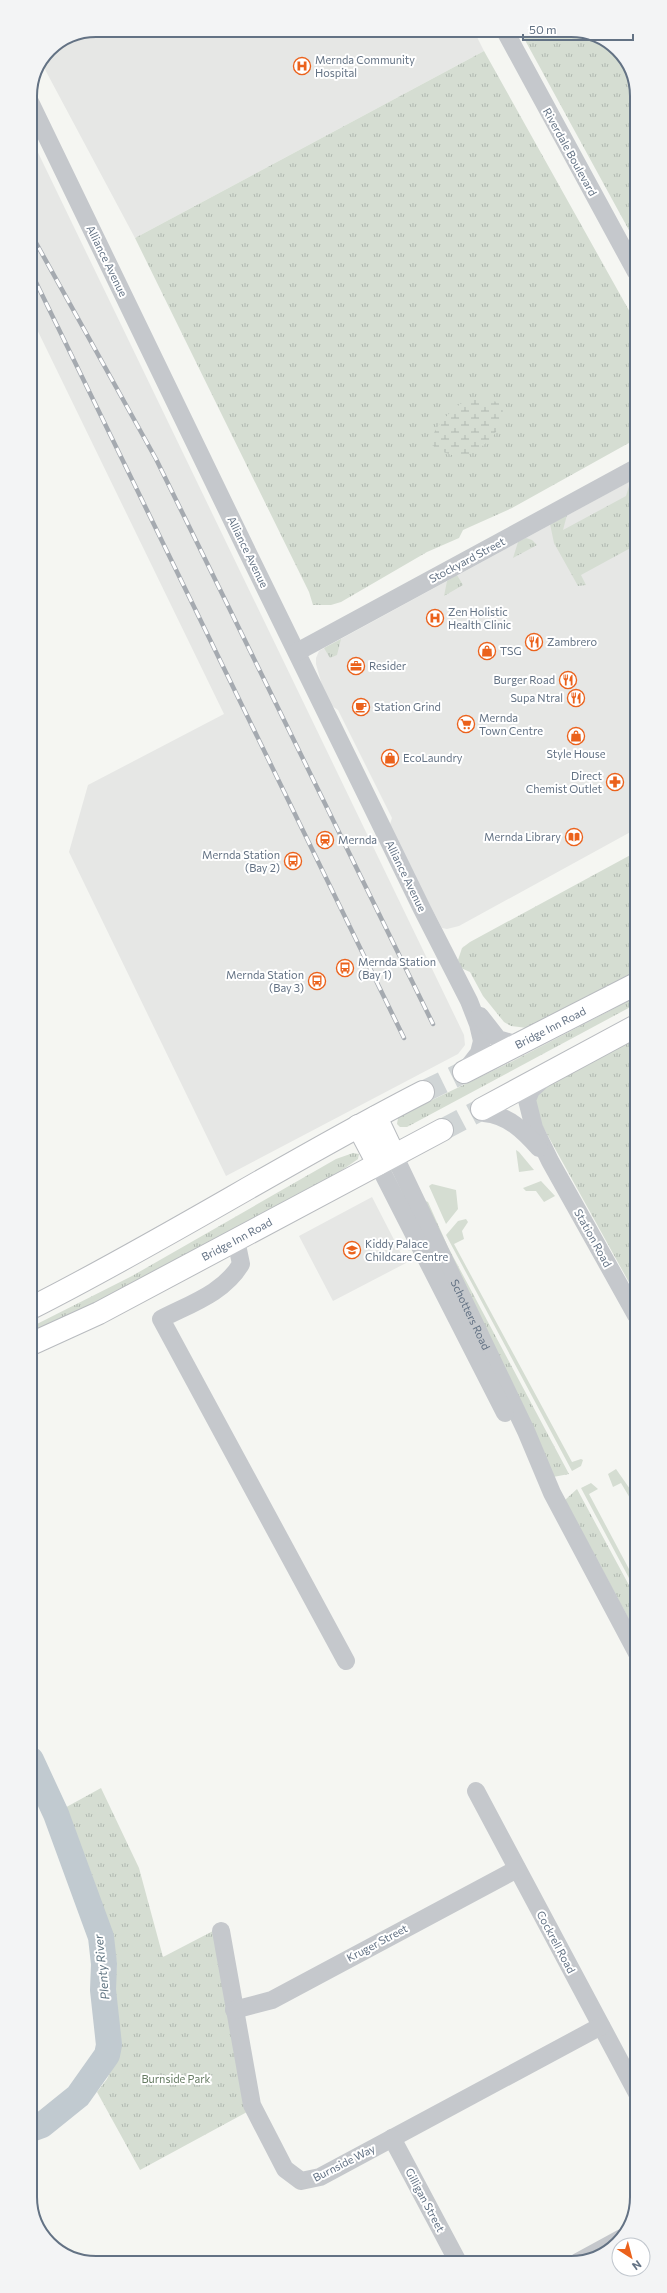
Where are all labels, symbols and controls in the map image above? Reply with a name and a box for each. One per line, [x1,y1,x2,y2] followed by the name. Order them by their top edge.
[523,16,633,42] scale bar
[529,22,557,36] text: 50 m
[315,53,415,79] place label: Mernda Community Hospital
[292,56,312,76] hospital icon: Mernda Community Hospital
[541,105,600,198] street label: Riverdale Boulevard
[84,223,130,299] street label: Alliance Avenue
[225,514,271,590] street label: Alliance Avenue
[427,534,507,585] street label: Stockyard Street
[448,605,511,631] place label: Zen Holistic Health Clinic
[425,608,445,628] hospital icon: Zen Holistic Health Clinic
[524,632,544,652] restaurant icon: Zambrero
[547,635,597,648] place label: Zambrero
[477,641,497,661] shop icon: TSG
[500,644,522,657] place label: TSG
[346,656,366,676] office icon: Resider
[369,659,407,672] place label: Resider
[558,670,578,690] restaurant icon: Burger Road
[494,673,555,686] place label: Burger Road
[566,688,586,708] restaurant icon: Supa Ntral
[510,691,563,704] place label: Supa Ntral
[351,697,371,717] cafe icon: Station Grind
[374,700,441,713] place label: Station Grind
[479,711,543,737] place label: Mernda Town Centre
[456,714,476,734] supermarket icon: Mernda Town Centre
[566,726,586,746] shop icon: Style House
[546,747,606,760] place label: Style House
[380,748,400,768] shop icon: EcoLaundry
[403,751,463,764] place label: EcoLaundry
[526,769,602,795] place label: Direct Chemist Outlet
[605,772,625,792] pharmacy icon: Direct Chemist Outlet
[564,827,584,847] library icon: Mernda Library
[315,830,335,850] station icon: Mernda
[484,830,561,843] place label: Mernda Library
[338,833,377,846] place label: Mernda
[383,838,429,914] street label: Alliance Avenue
[202,848,280,874] place label: Mernda Station (Bay 2)
[283,851,303,871] bus stop icon: Mernda Station (Bay 2)
[358,955,436,981] place label: Mernda Station (Bay 1)
[335,958,355,978] bus stop icon: Mernda Station (Bay 1)
[226,968,304,994] place label: Mernda Station (Bay 3)
[307,971,327,991] bus stop icon: Mernda Station (Bay 3)
[512,1004,588,1051] street label: Bridge Inn Road
[572,1206,615,1269] street label: Station Road
[199,1215,274,1263] street label: Bridge Inn Road
[365,1237,448,1263] place label: Kiddy Palace Childcare Centre
[342,1240,362,1260] school or university icon: Kiddy Palace Childcare Centre
[448,1277,493,1352] street label: Schotters Road
[535,1908,578,1975] street label: Cockrell Road
[344,1921,410,1964] street label: Kruger Street
[90,1933,111,2000] water label: Plenty River
[141,2072,211,2085] park label: Burnside Park
[311,2141,377,2184] street label: Burnside Way
[403,2166,448,2234] street label: Gilligan Street
[611,2237,651,2277] north arrow
[630,2258,644,2273] text: N

